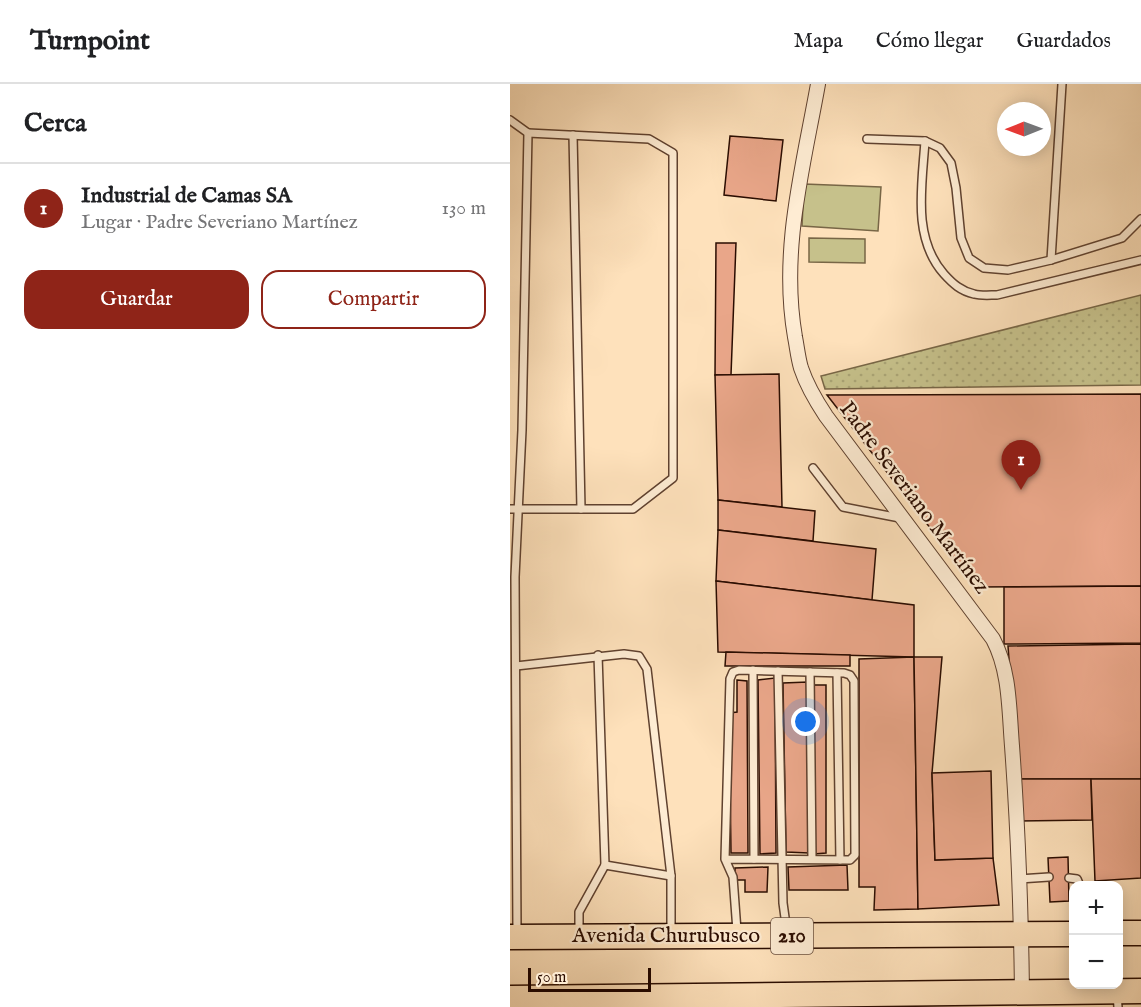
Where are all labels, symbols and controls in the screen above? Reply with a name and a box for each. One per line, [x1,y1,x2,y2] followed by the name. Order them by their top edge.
[30,24,150,59] text: Turnpoint
[794,28,843,55] text: Mapa
[876,28,983,55] text: Cómo llegar
[1016,28,1111,55] text: Guardados
[997,102,1051,156] north arrow
[24,107,86,140] text: Cerca
[81,182,292,210] text: Industrial de Camas SA
[40,196,47,221] text: 1
[441,196,486,221] text: 130 m
[81,210,358,235] text: Lugar · Padre Severiano Martínez
[24,270,249,329] button: Guardar
[261,270,486,329] button: Compartir
[833,396,995,600] street label: Padre Severiano Martínez
[1002,440,1040,490] pin: 1
[791,707,820,736] your location
[1069,881,1123,989] map controls
[1069,881,1123,935] button: +
[771,918,813,954] road number: 210
[571,922,760,950] street label: Avenida Churubusco
[1069,935,1123,989] button: −
[528,965,651,992] scale bar
[537,968,566,988] text: 50 m

